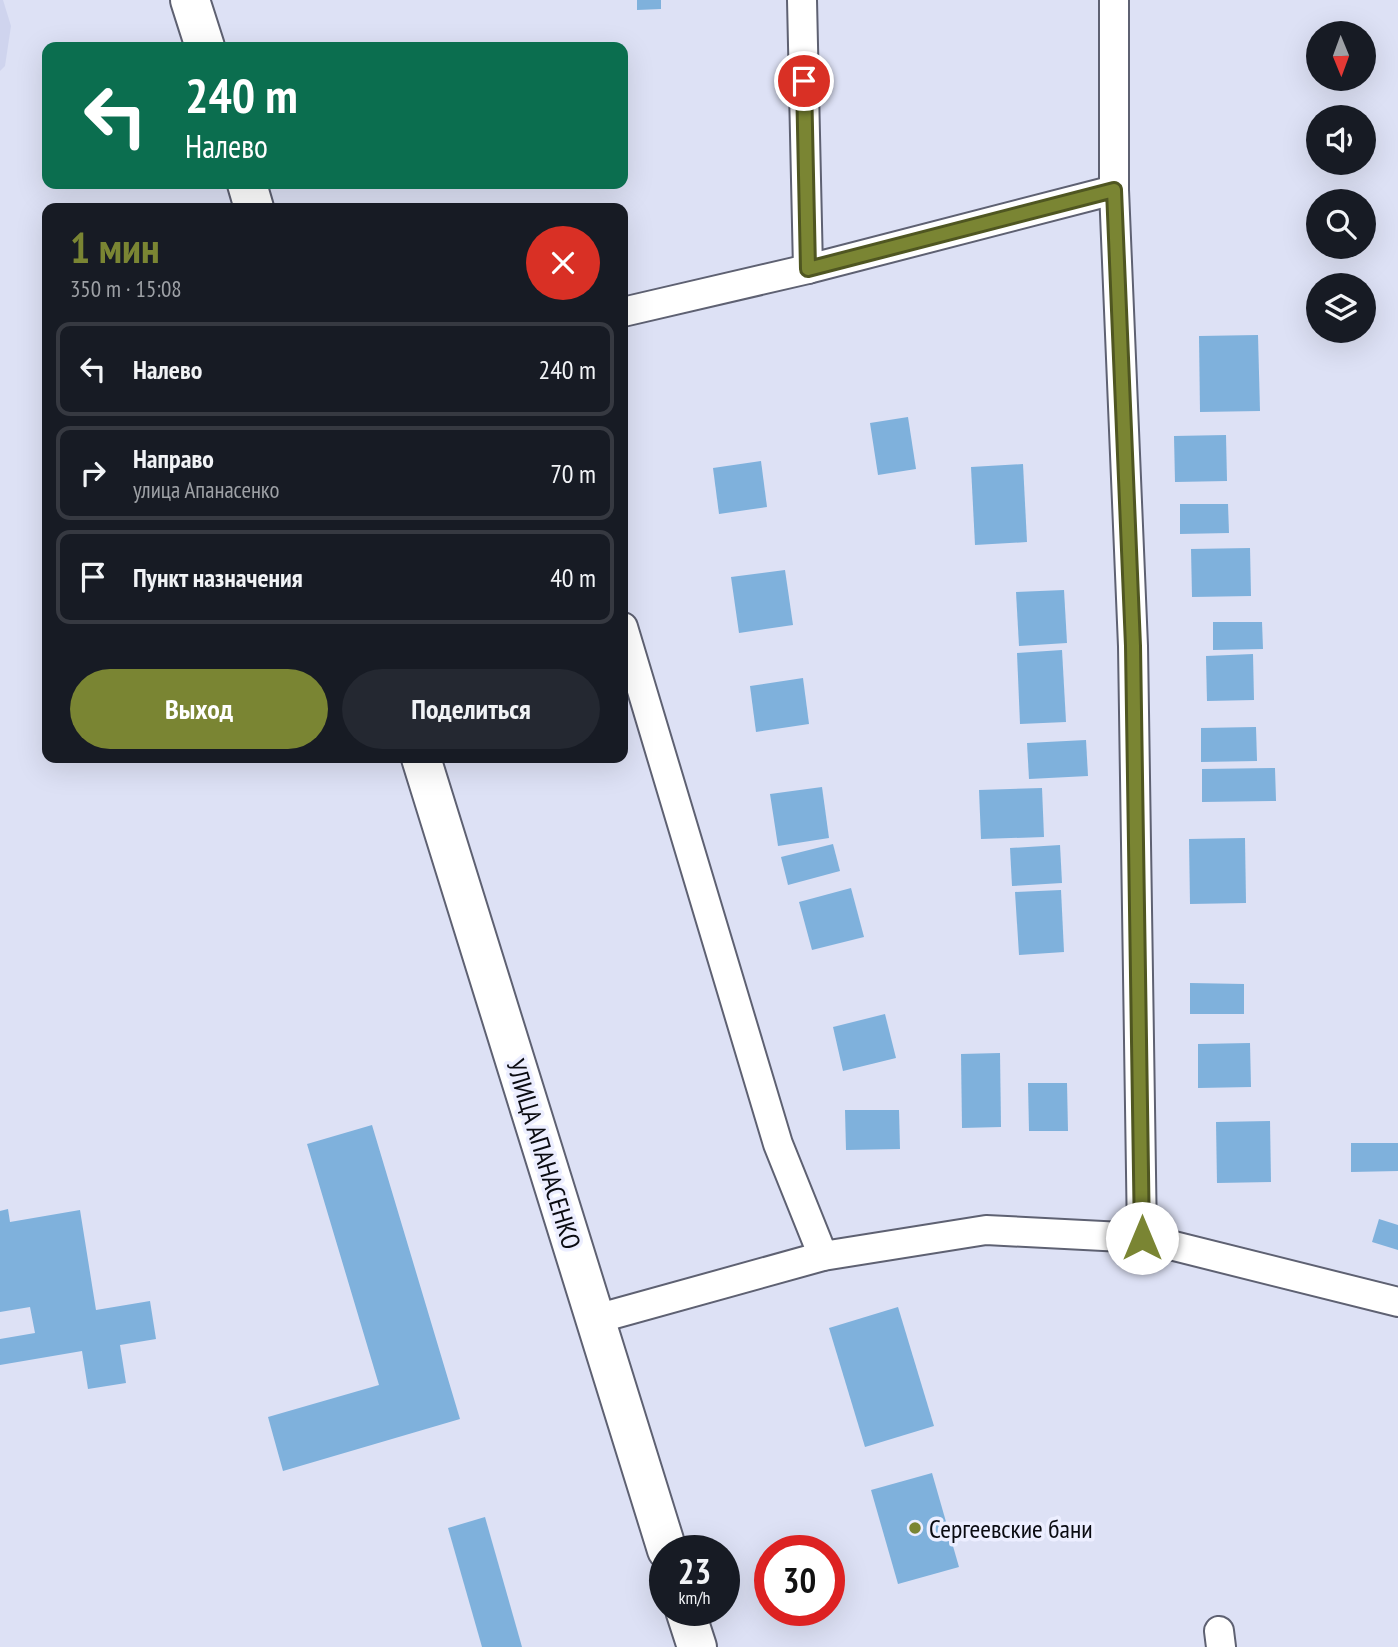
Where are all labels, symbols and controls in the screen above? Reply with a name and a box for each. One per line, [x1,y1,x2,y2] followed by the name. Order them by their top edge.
[1306,21,1376,91] north arrow
[1306,21,1376,343] map controls
[774,51,834,111] pin
[785,62,823,100] icon: arrive
[185,63,298,127] text: 240 m
[70,70,161,161] icon: left
[1306,105,1376,175] button: sound
[185,125,268,167] text: Налево
[1306,189,1376,259] button: search
[70,220,160,275] text: 1 мин
[526,226,600,300] button: close
[1306,273,1376,343] button: layers
[70,274,182,303] text: 350 m · 15:08
[74,350,112,388] icon: left
[133,353,202,386] text: Налево
[538,353,596,386] text: 240 m
[133,442,214,475] text: Направо
[74,454,112,492] icon: right
[550,457,596,490] text: 70 m
[133,475,280,504] text: улица Апанасенко
[74,558,112,596] icon: arrive
[133,561,303,594] text: Пункт назначения
[550,561,596,594] text: 40 m
[70,669,328,749] button: Выход
[342,669,600,749] button: Поделиться
[499,1055,589,1253] street label: УЛИЦА АПАНАСЕНКО
[1105,1201,1179,1275] position arrow
[929,1512,1093,1545] place label: Сергеевские бани
[907,1520,923,1536] marker: Сергеевские бани
[754,1535,845,1626] speed limit sign: 30
[678,1548,711,1594] text: 23
[679,1586,710,1609] text: km/h

